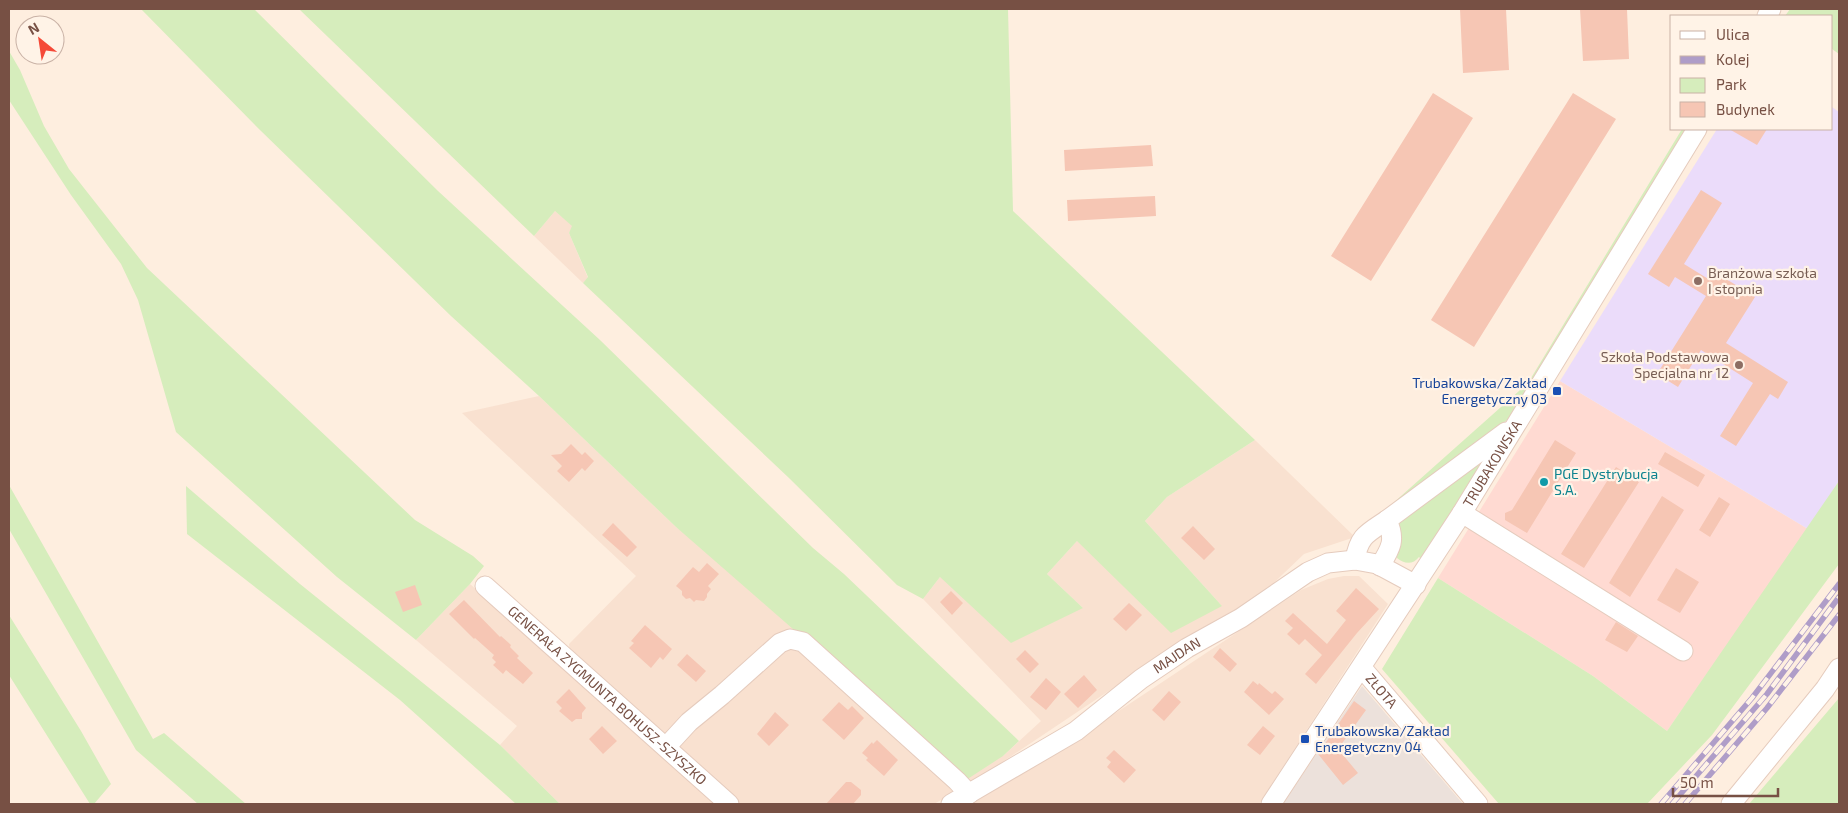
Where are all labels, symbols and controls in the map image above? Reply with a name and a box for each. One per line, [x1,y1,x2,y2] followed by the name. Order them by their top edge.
[15,15,65,65] north arrow
[1670,15,1833,130] legend
[25,18,42,38] text: N
[1716,25,1750,43] text: Ulica
[1716,50,1749,69] text: Kolej
[1716,75,1747,93] text: Park
[1716,100,1775,118] text: Budynek
[1708,264,1817,297] place label: Branżowa szkoła I stopnia
[1692,275,1704,287] marker: Branżowa szkoła I stopnia
[1601,348,1729,381] place label: Szkoła Podstawowa Specjalna nr 12
[1733,359,1745,371] marker: Szkoła Podstawowa Specjalna nr 12
[1412,374,1547,407] place label: Trubakowska/Zakład Energetyczny 03
[1551,385,1563,397] marker: Trubakowska/Zakład Energetyczny 03
[1459,416,1525,510] street label: TRUBAKOWSKA
[1554,465,1658,498] place label: PGE Dystrybucja S.A.
[1538,476,1550,488] marker: PGE Dystrybucja S.A.
[505,602,711,788] street label: GENERAŁA ZYGMUNTA BOHUSZ-SZYSZKO
[1149,633,1203,677] street label: MAJDAN
[1362,670,1402,712] street label: ZŁOTA
[1315,722,1450,755] place label: Trubakowska/Zakład Energetyczny 04
[1299,733,1311,745] marker: Trubakowska/Zakład Energetyczny 04
[1673,766,1778,798] scale bar
[1680,773,1714,791] text: 50 m

